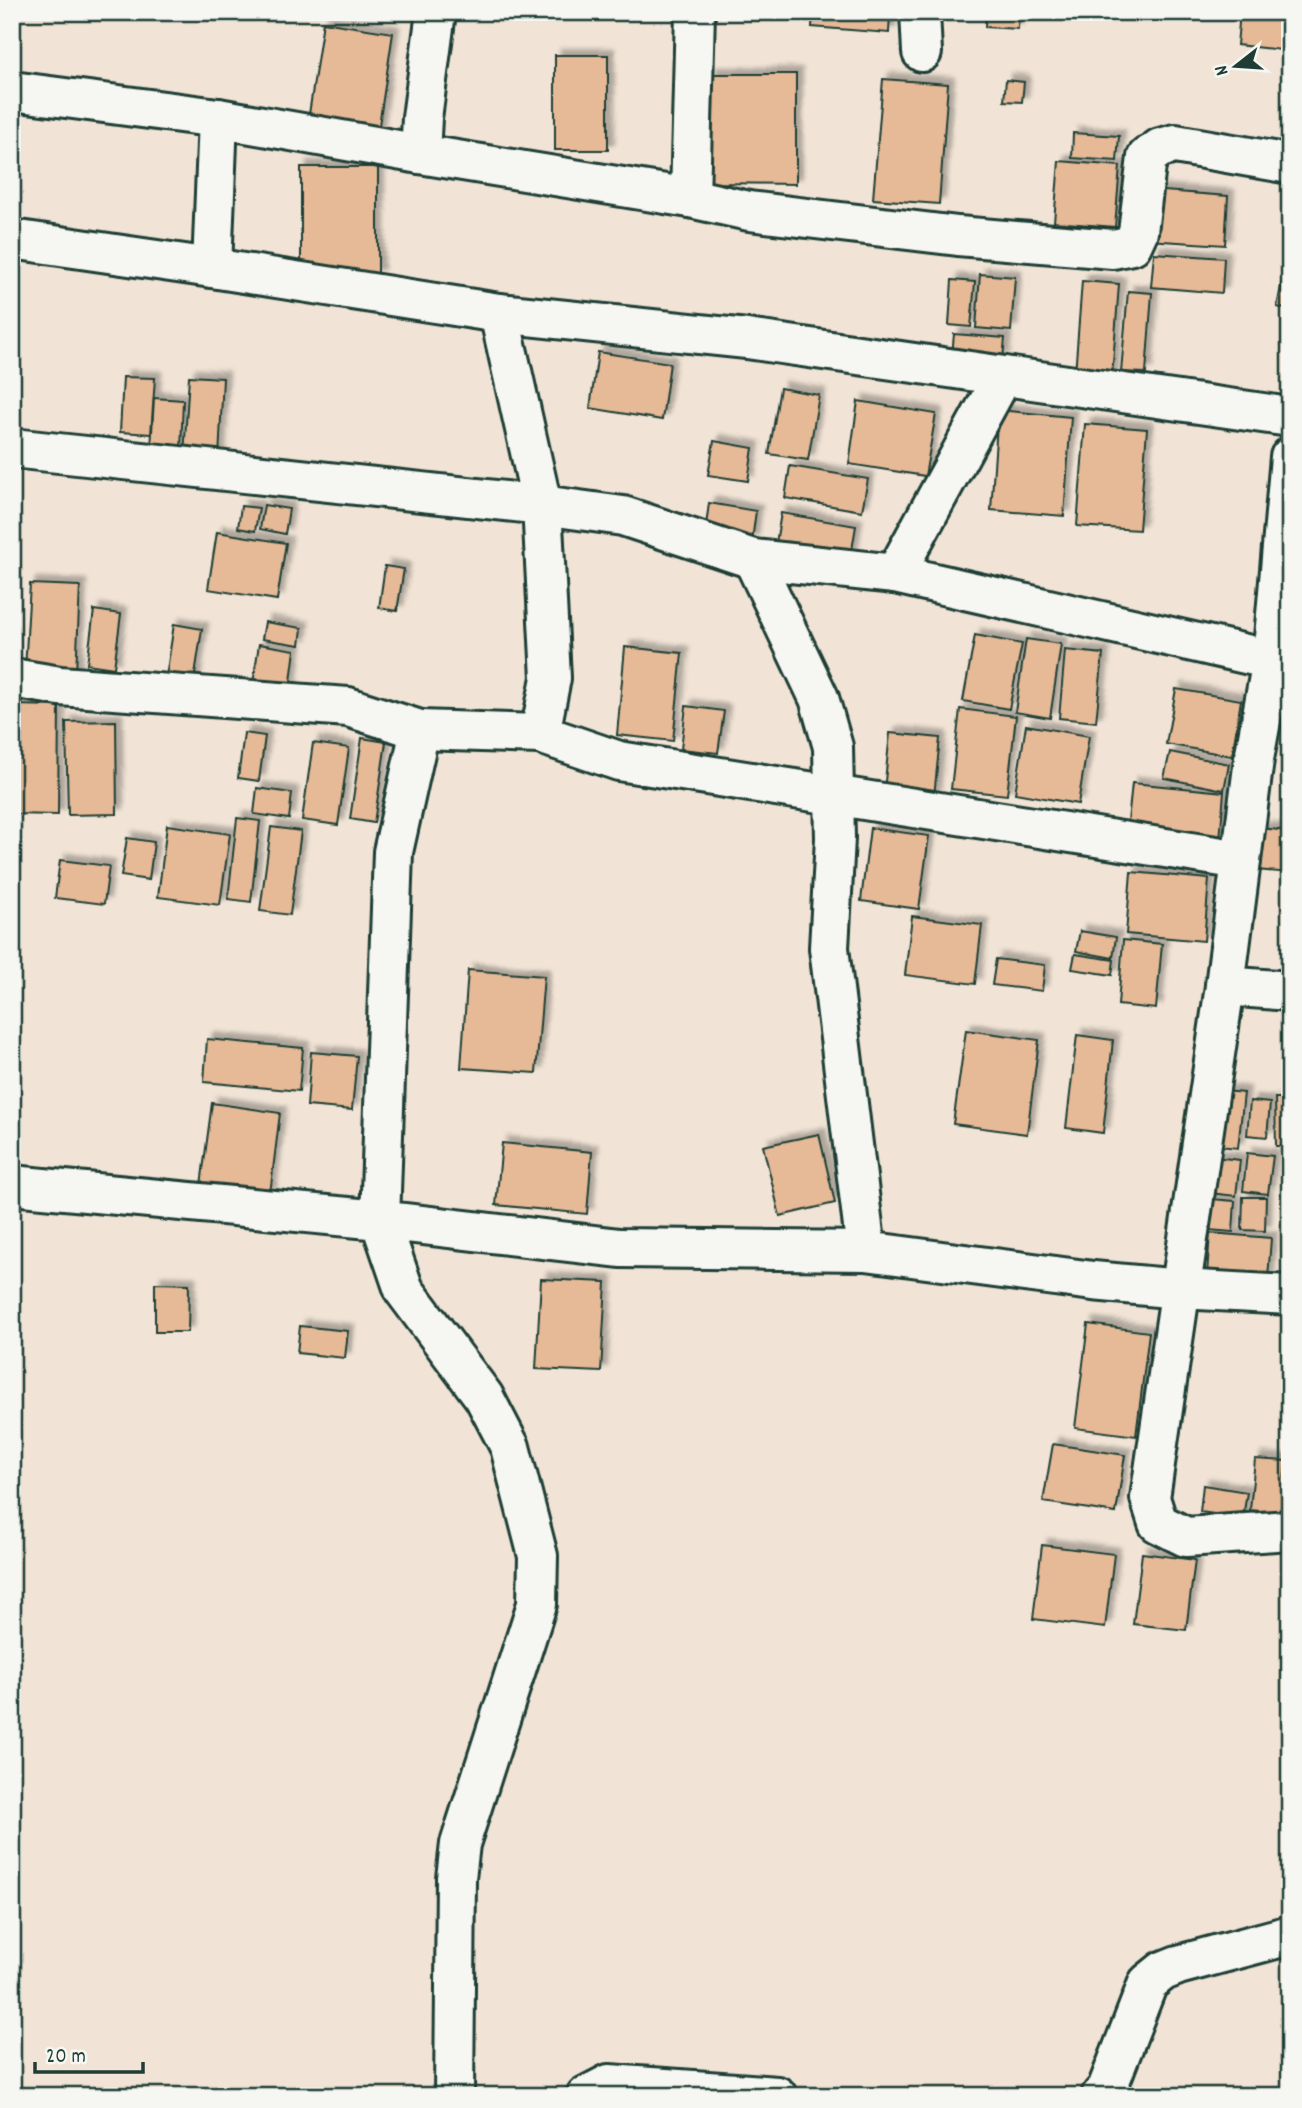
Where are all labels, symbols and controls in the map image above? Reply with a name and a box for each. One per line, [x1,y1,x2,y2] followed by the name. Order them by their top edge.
[1200,32,1270,102] north arrow
[1209,62,1237,78] text: N
[35,2031,144,2075] scale bar
[46,2043,86,2073] text: 20 m

